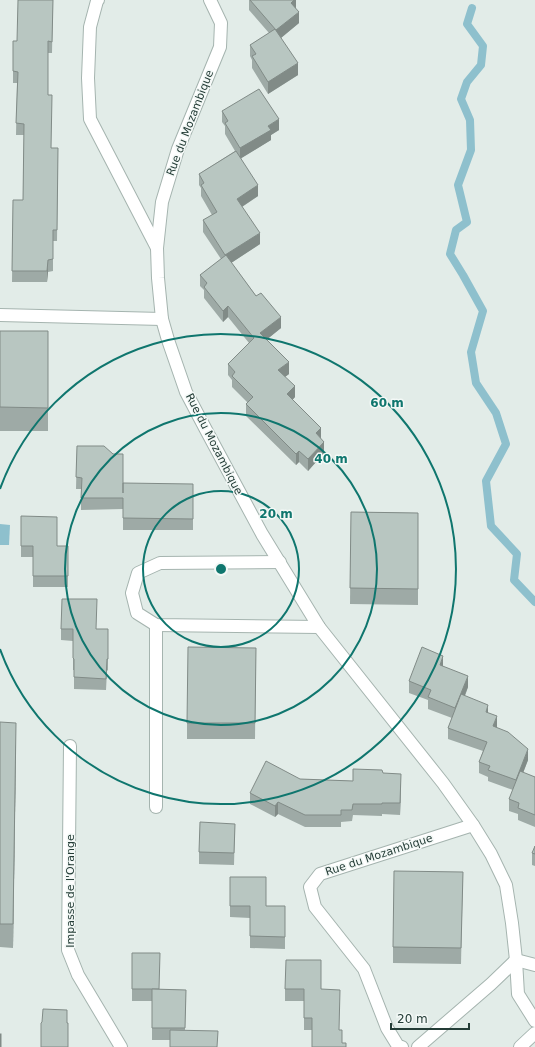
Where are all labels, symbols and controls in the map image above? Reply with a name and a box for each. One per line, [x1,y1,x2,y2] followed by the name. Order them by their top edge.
[164,68,216,178] street label: Rue du Mozambique
[183,391,245,497] street label: Rue du Mozambique
[370,396,404,410] text: 60 m
[314,452,348,466] text: 40 m
[259,507,293,521] text: 20 m
[214,562,228,576] centre of rings
[324,831,435,878] street label: Rue du Mozambique
[64,834,77,948] street label: Impasse de l'Orange
[391,1005,469,1031] scale bar
[397,1012,428,1026] text: 20 m

